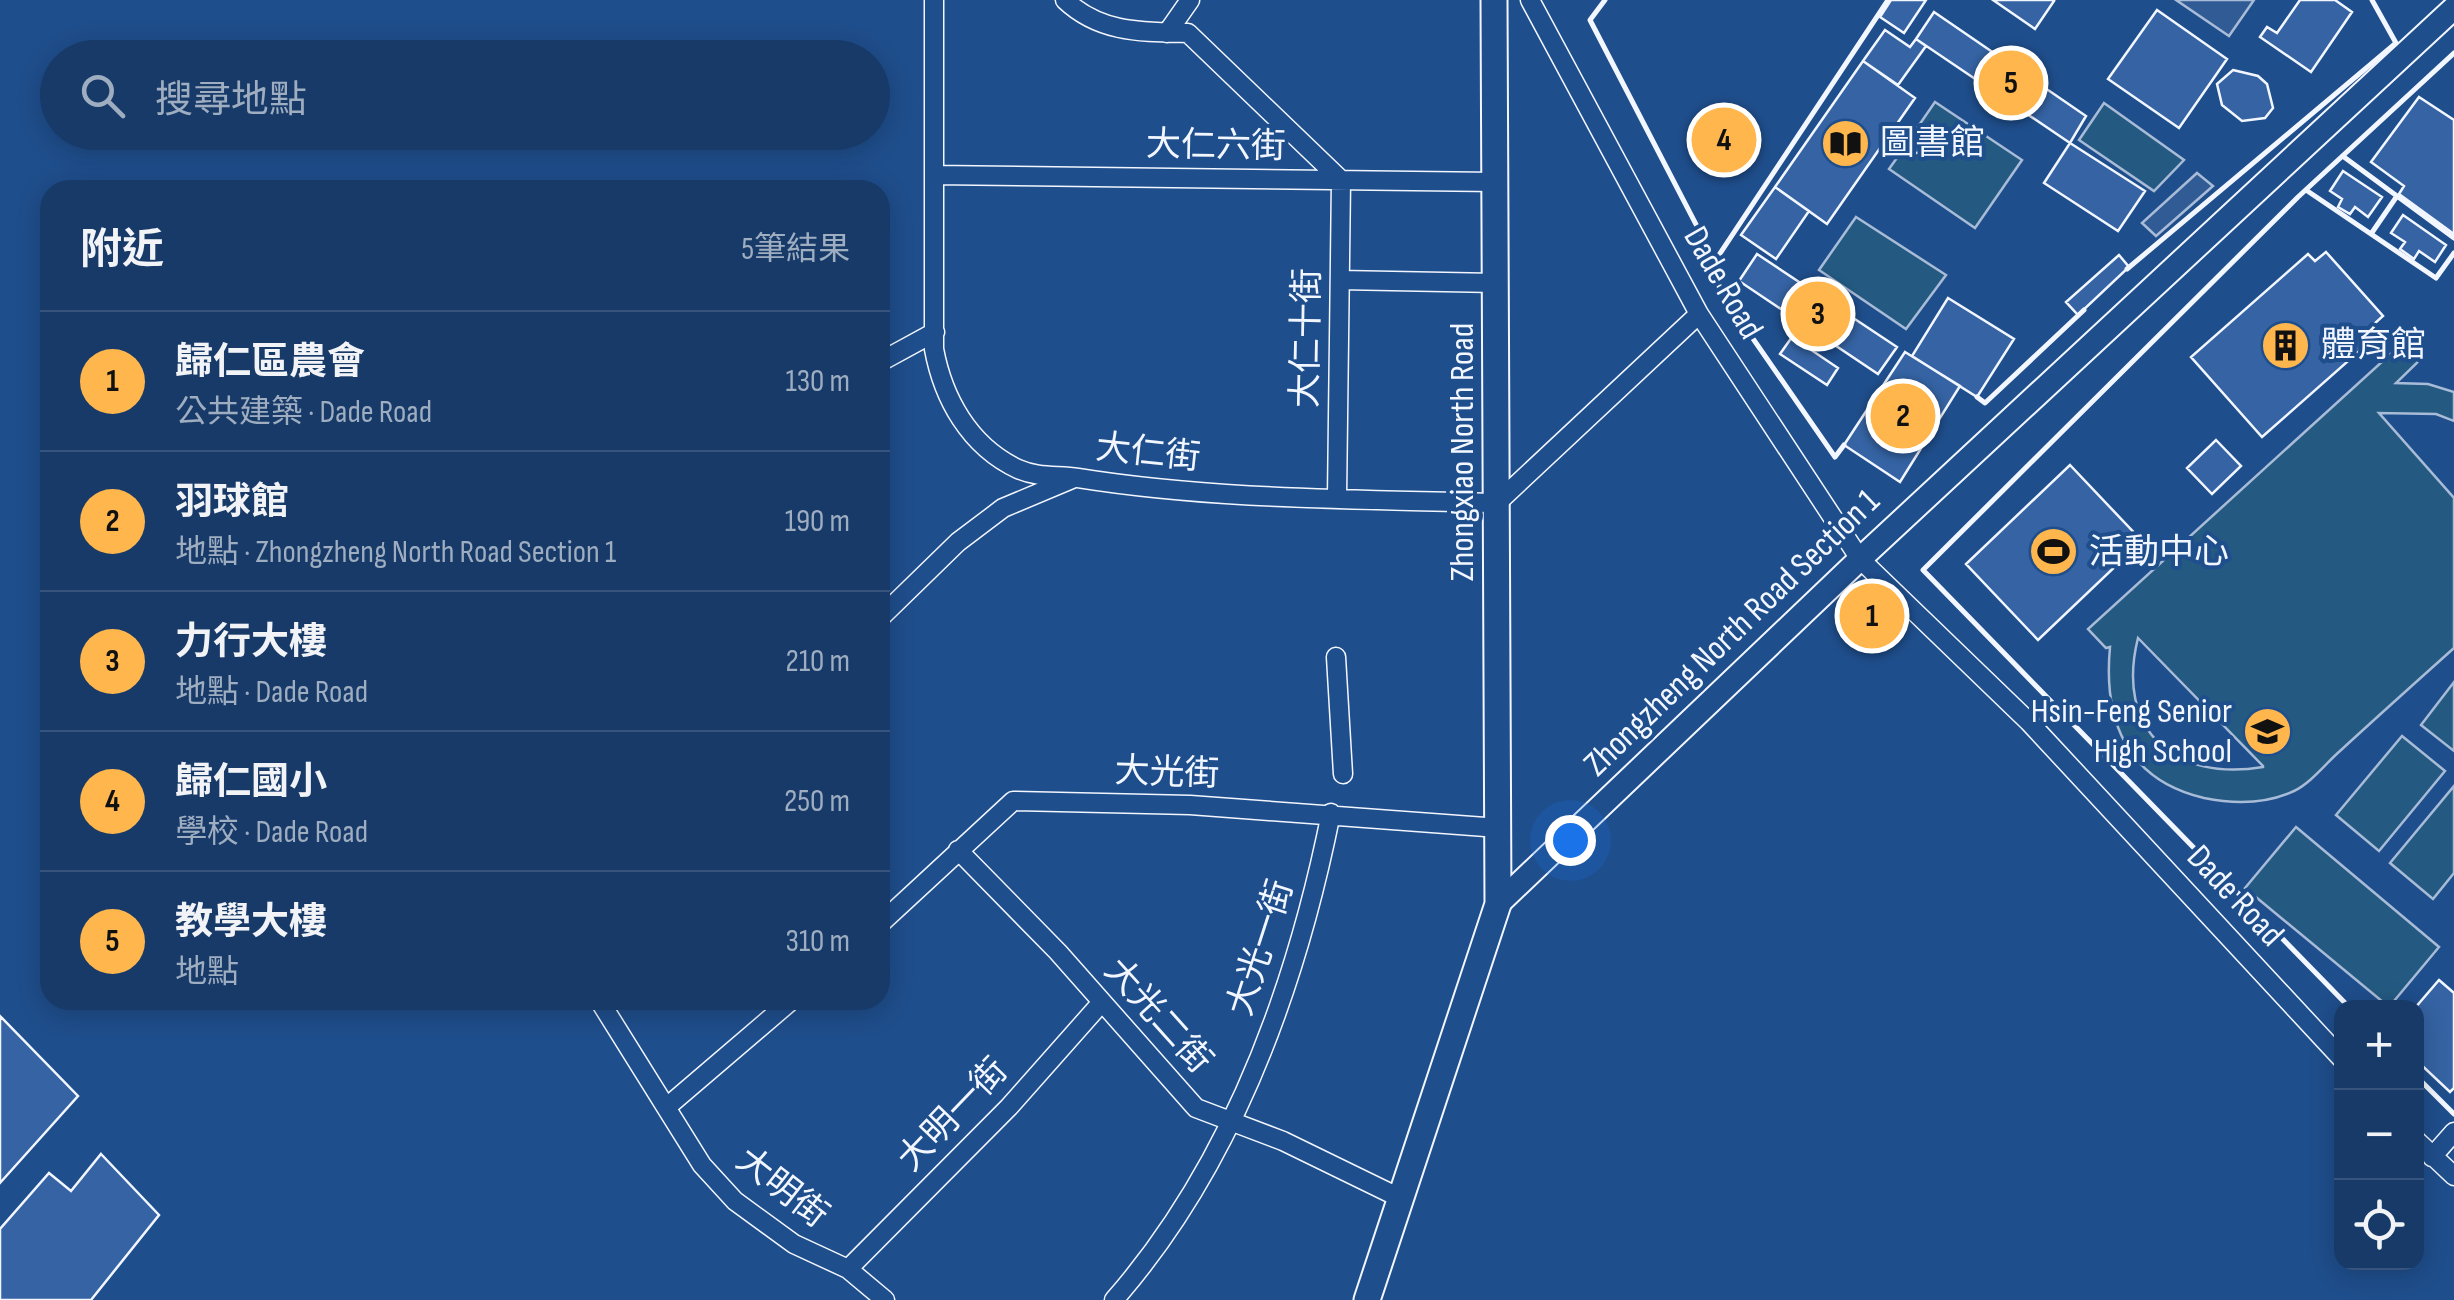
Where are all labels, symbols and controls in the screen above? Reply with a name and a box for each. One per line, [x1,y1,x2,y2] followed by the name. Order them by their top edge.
[40,40,890,150] search box
[1978,46,2044,120] pin: 5
[75,68,130,123] icon: search
[155,78,307,123] text: 搜尋地點
[1692,102,1756,178] pin: 4
[1819,117,1871,169] library icon: 圖書館
[1880,122,1985,165] place label: 圖書館
[1146,123,1286,169] street label: 大仁六街
[1674,219,1772,347] street label: Dade Road
[80,225,164,276] text: 附近
[741,230,850,269] text: 5筆結果
[1284,268,1330,408] street label: 大仁十街
[1786,276,1850,352] pin: 3
[2260,319,2312,371] building icon: 體育館
[1441,323,1484,581] street label: Zhongxiao North Road
[2321,324,2426,367] place label: 體育館
[175,340,365,385] text: 歸仁區農會
[106,362,119,401] text: 1
[785,362,850,401] text: 130 m
[1870,378,1936,454] pin: 2
[175,393,432,432] text: 公共建築 · Dade Road
[1094,426,1202,480] street label: 大仁街
[175,480,289,525] text: 羽球館
[1576,481,1888,785] street label: Zhongzheng North Road Section 1
[105,502,120,541] text: 2
[785,502,850,541] text: 190 m
[2028,526,2080,578] sports icon: 活動中心
[2089,531,2229,574] place label: 活動中心
[175,533,616,572] text: 地點 · Zhongzheng North Road Section 1
[1840,578,1904,654] pin: 1
[175,620,327,665] text: 力行大樓
[105,642,120,681] text: 3
[786,642,850,681] text: 210 m
[175,673,368,712] text: 地點 · Dade Road
[2031,690,2232,773] place label: Hsin-Feng Senior High School
[2241,705,2293,757] school or university icon: Hsin-Feng Senior High School
[1114,750,1220,796] street label: 大光街
[175,760,327,805] text: 歸仁國小
[105,782,120,821] text: 4
[784,782,850,821] text: 250 m
[175,813,368,852] text: 學校 · Dade Road
[1545,815,1596,866] your location
[2177,836,2293,956] street label: Dade Road
[1219,875,1303,1021] street label: 大光一街
[175,900,327,945] text: 教學大樓
[105,922,120,961] text: 5
[785,922,850,961] text: 310 m
[1095,950,1221,1082] street label: 大光二街
[175,953,239,992] text: 地點
[2334,1000,2424,1270] map controls
[2334,1000,2424,1090] button: +
[889,1050,1017,1180] street label: 大明一街
[2334,1090,2424,1180] button: −
[727,1139,837,1237] street label: 大明街
[2334,1180,2424,1270] button: locate

